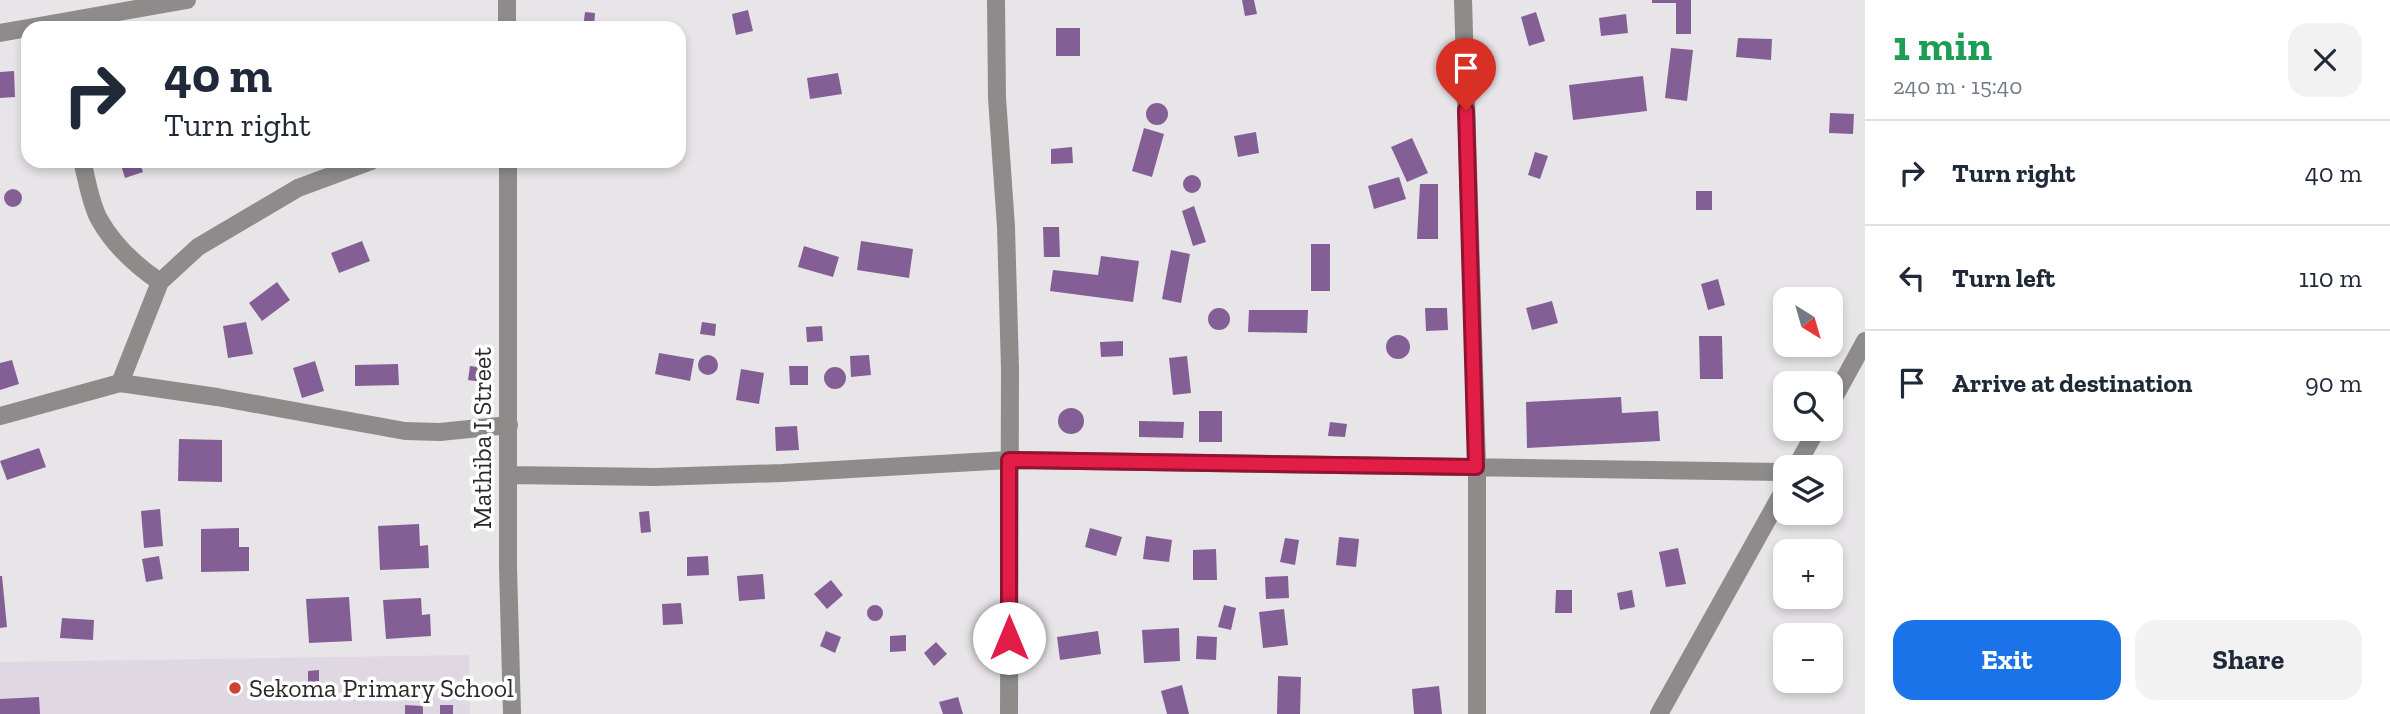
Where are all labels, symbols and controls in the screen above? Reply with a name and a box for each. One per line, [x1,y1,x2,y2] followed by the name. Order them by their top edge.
[1893,20,1992,71] text: 1 min
[2288,23,2362,97] button: close
[1436,38,1496,110] pin
[164,46,272,105] text: 40 m
[49,49,140,140] icon: right
[1447,49,1485,87] icon: arrive
[1893,72,2022,100] text: 240 m · 15:40
[164,106,311,144] text: Turn right
[1893,154,1931,192] icon: right
[1952,157,2075,189] text: Turn right
[2305,157,2362,189] text: 40 m
[1893,259,1931,297] icon: left
[1952,262,2055,294] text: Turn left
[2299,262,2362,294] text: 110 m
[1773,287,1843,357] north arrow
[1773,287,1843,693] map controls
[466,347,498,529] street label: Mathiba I Street
[1893,364,1931,402] icon: arrive
[1952,367,2192,399] text: Arrive at destination
[2305,367,2362,399] text: 90 m
[1773,371,1843,441] button: search
[1773,455,1843,525] button: layers
[1773,539,1843,609] button: +
[972,601,1046,675] position arrow
[1893,620,2121,700] button: Exit
[2135,620,2362,700] button: Share
[1773,623,1843,693] button: −
[249,672,514,704] place label: Sekoma Primary School
[227,680,243,696] marker: Sekoma Primary School

